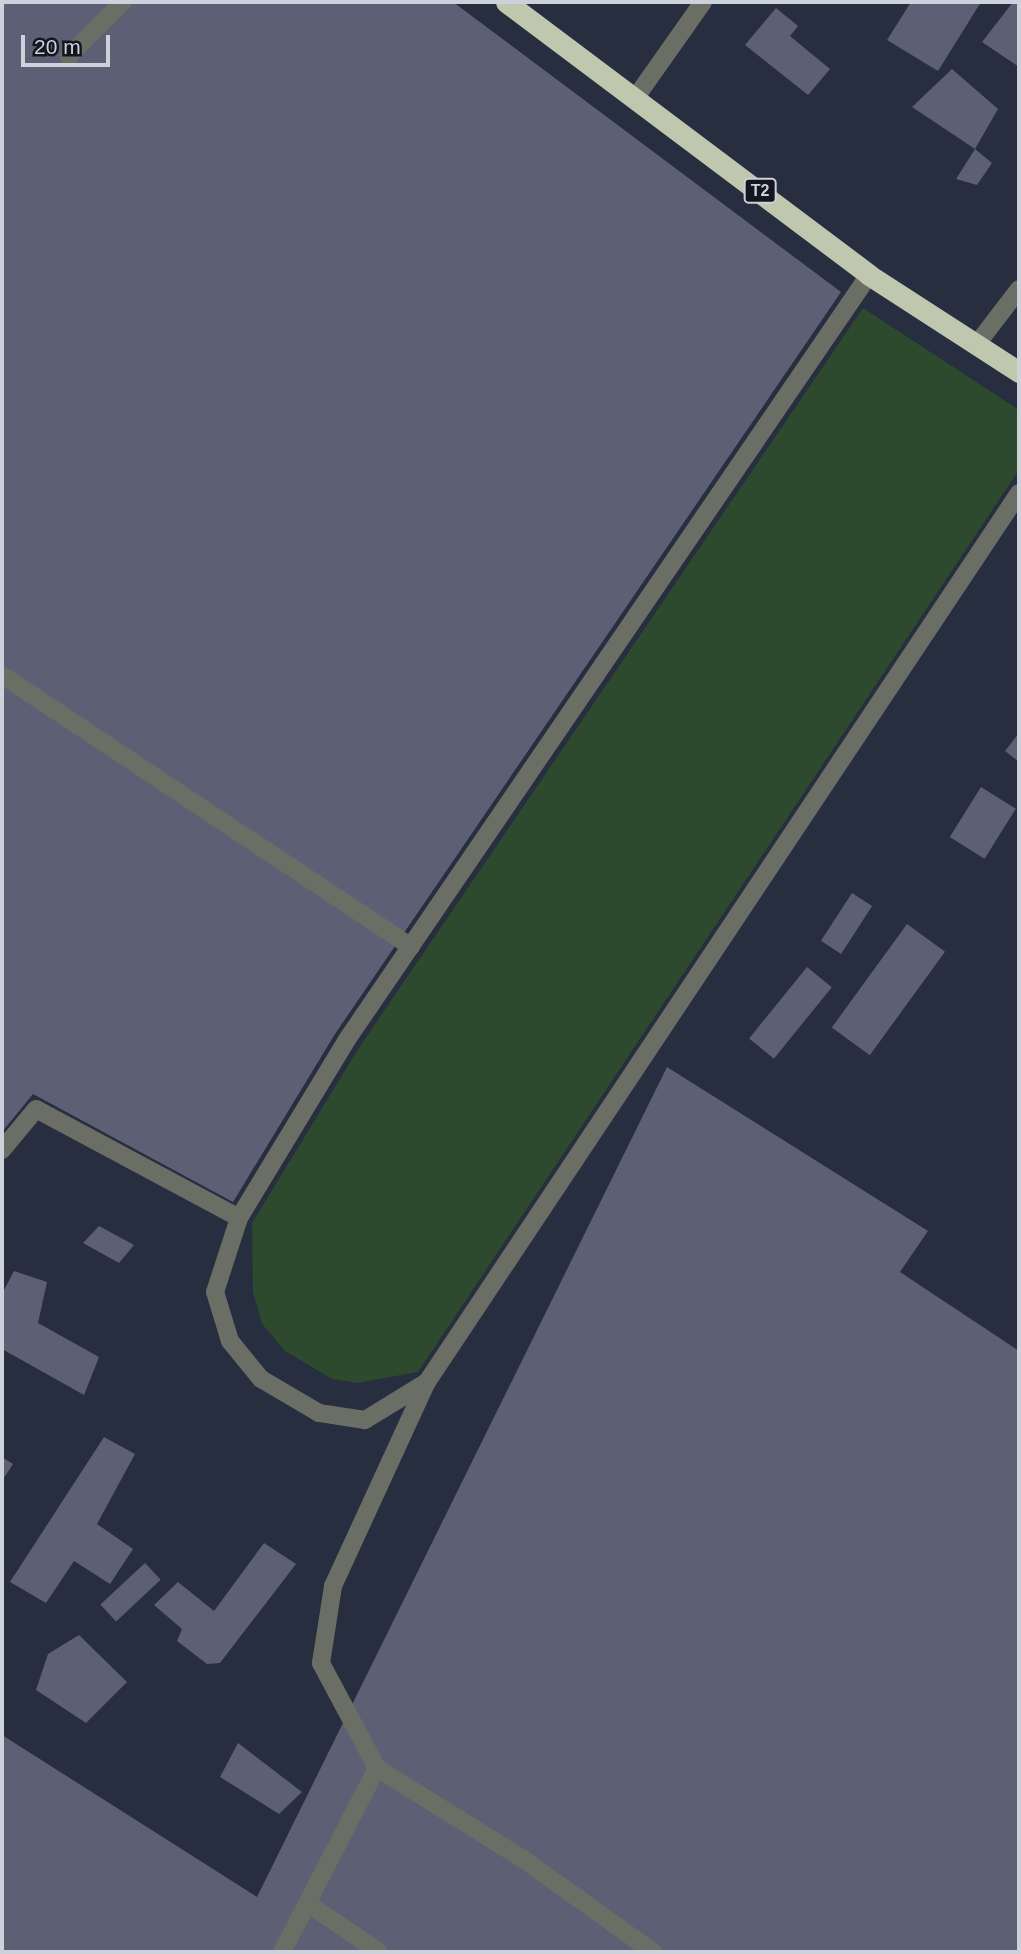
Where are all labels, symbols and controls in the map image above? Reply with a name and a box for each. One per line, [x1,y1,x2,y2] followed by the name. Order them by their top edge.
[24,21,114,65] scale bar
[34,35,81,58] text: 20 m
[742,178,778,204] road number: T2

